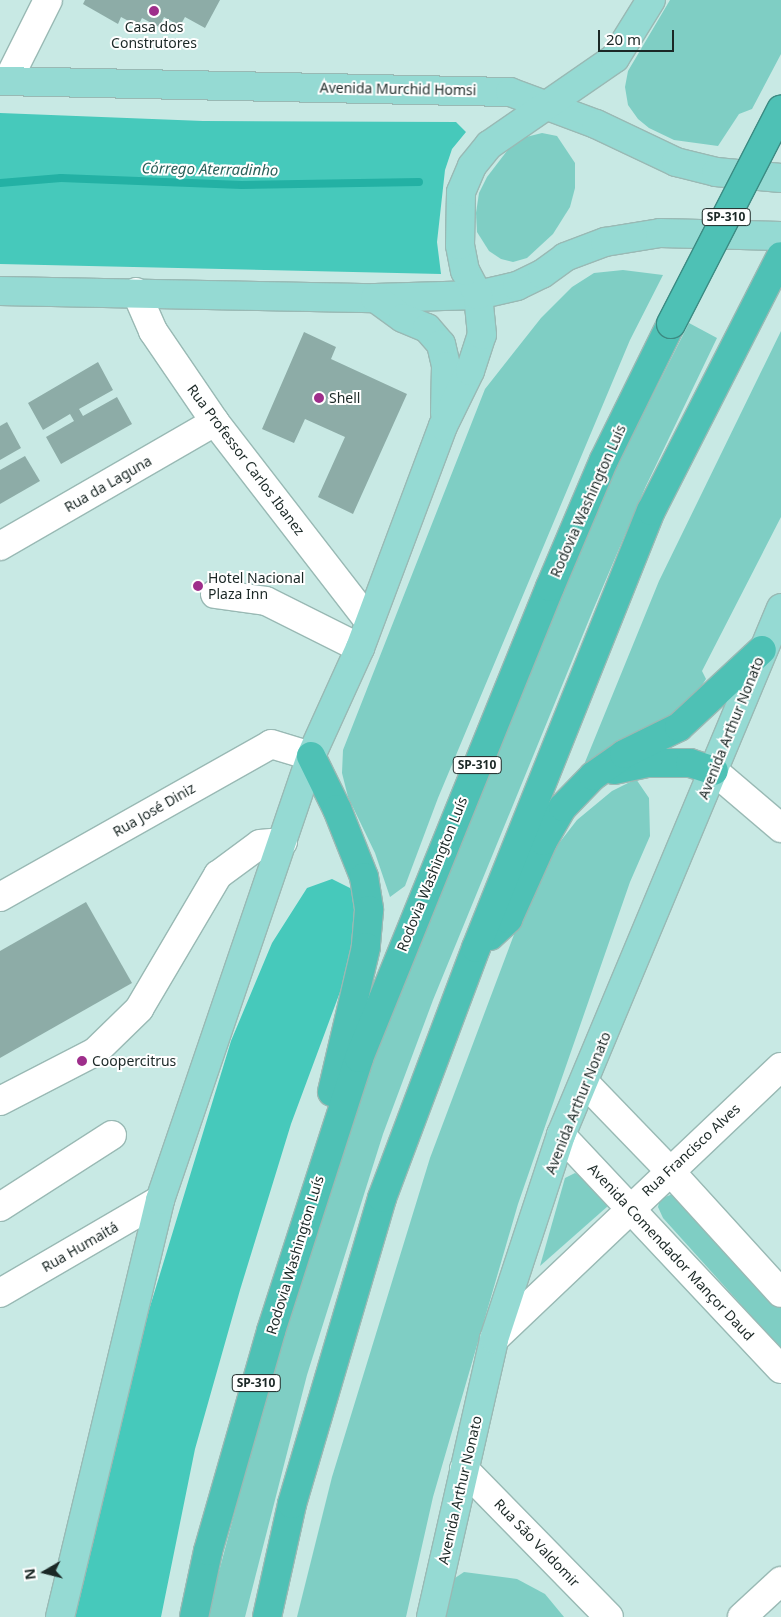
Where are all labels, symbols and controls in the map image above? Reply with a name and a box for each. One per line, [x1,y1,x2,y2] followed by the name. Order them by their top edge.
[148,5,160,17] marker: Casa dos Construtores
[111,19,197,52] place label: Casa dos Construtores
[601,20,677,52] scale bar
[606,29,641,49] text: 20 m
[320,79,476,99] street label: Avenida Murchid Homsi
[141,159,279,179] water label: Córrego Aterradinho
[701,208,751,226] road number: SP-310
[184,381,308,539] street label: Rua Professor Carlos Ibanez
[329,390,360,406] place label: Shell
[313,392,325,404] marker: Shell
[547,422,629,580] street label: Rodovia Washington Luís
[61,452,155,516] street label: Rua da Laguna
[208,570,304,602] place label: Hotel Nacional Plaza Inn
[192,580,204,592] marker: Hotel Nacional Plaza Inn
[695,654,767,802] street label: Avenida Arthur Nonato
[452,756,502,774] road number: SP-310
[110,780,198,840] street label: Rua José Diniz
[393,794,471,954] street label: Rodovia Washington Luís
[542,1029,614,1177] street label: Avenida Arthur Nonato
[92,1053,176,1069] place label: Coopercitrus
[76,1055,88,1067] marker: Coopercitrus
[638,1100,744,1200] street label: Rua Francisco Alves
[585,1160,757,1344] street label: Avenida Comendador Mançor Daud
[263,1174,327,1336] street label: Rodovia Washington Luís
[39,1218,121,1276] street label: Rua Humaitá
[231,1374,281,1392] road number: SP-310
[435,1414,485,1566] street label: Avenida Arthur Nonato
[491,1496,583,1590] street label: Rua São Valdomir
[20,1547,70,1597] north arrow
[19,1567,40,1581] text: N

